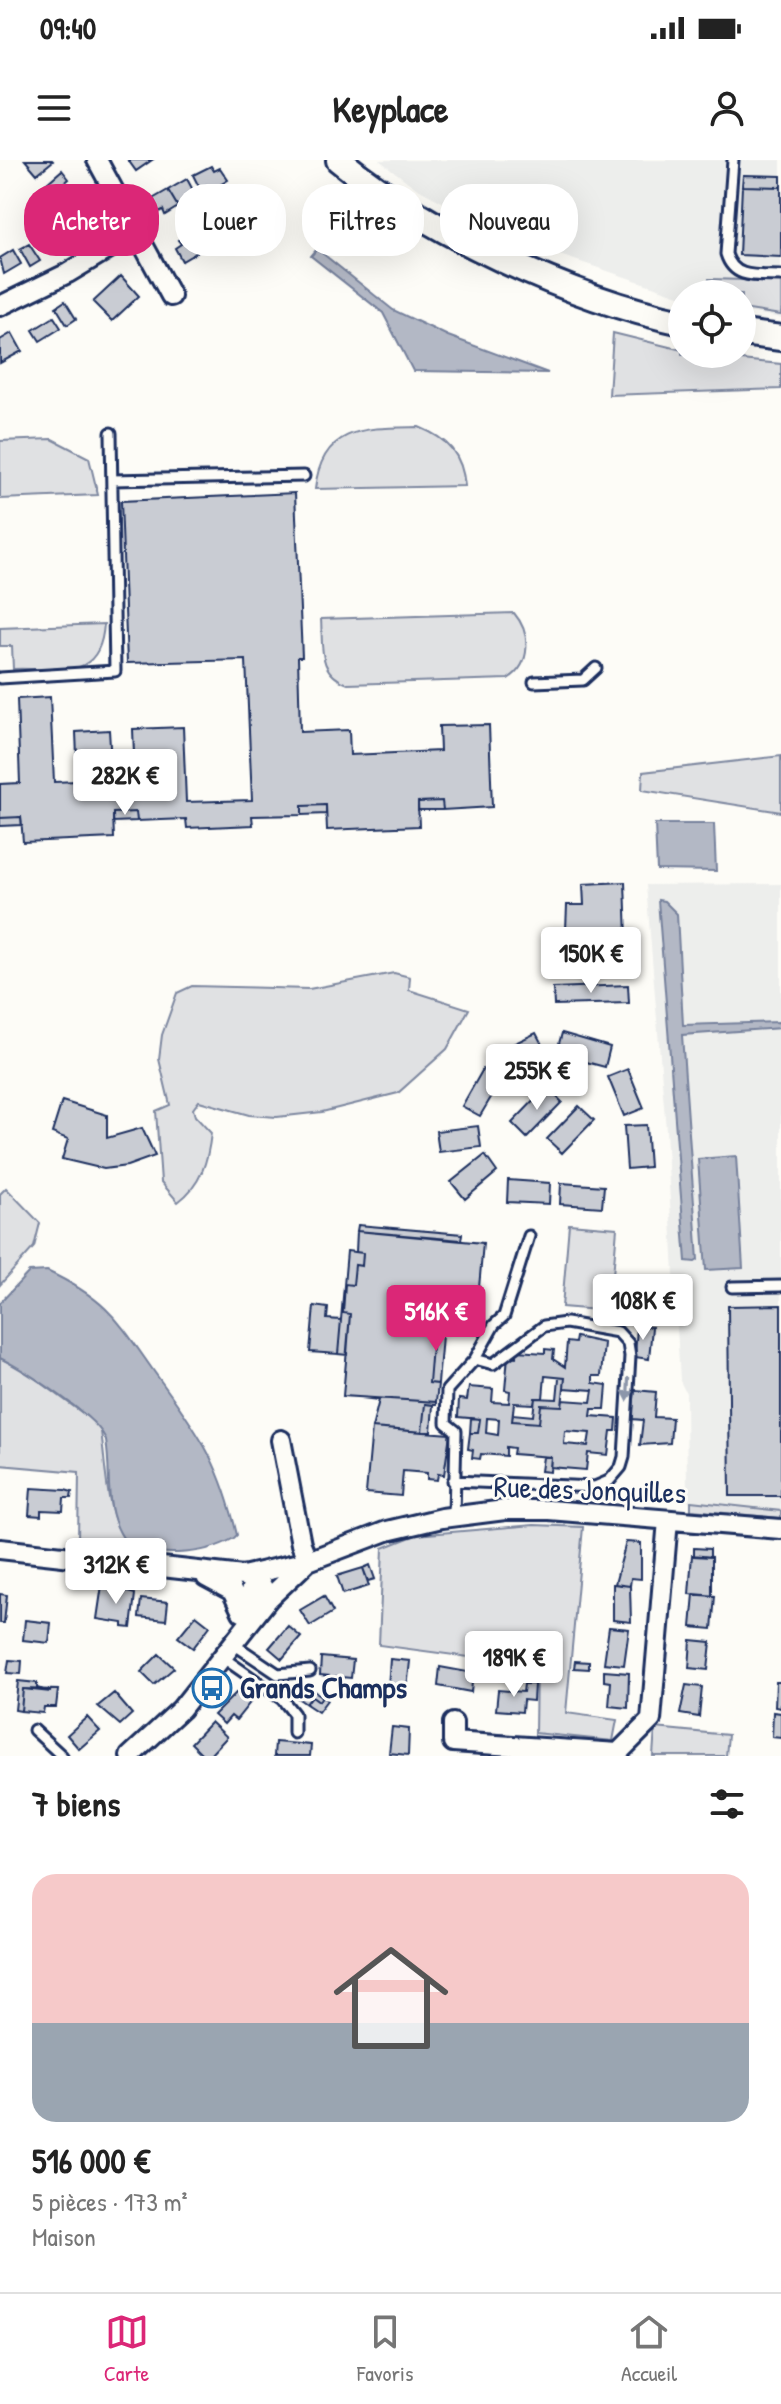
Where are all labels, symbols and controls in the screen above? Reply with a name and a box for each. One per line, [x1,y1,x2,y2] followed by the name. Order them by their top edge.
[40,8,96,48] text: 09:40
[333,84,448,133] text: Keyplace
[32,86,76,130] icon: menu
[705,86,749,130] icon: person
[24,184,159,256] chip: Acheter
[175,184,286,256] chip: Louer
[302,184,424,256] chip: Filtres
[440,184,578,256] chip: Nouveau
[668,280,756,368] map controls
[668,280,756,368] button: locate
[60,749,190,817] pin: 282K €
[91,757,159,792] text: 282K €
[526,927,656,995] pin: 150K €
[559,935,623,970] text: 150K €
[472,1044,602,1112] pin: 255K €
[504,1052,570,1087] text: 255K €
[578,1274,708,1342] pin: 108K €
[611,1282,675,1317] text: 108K €
[371,1285,501,1353] pin: 516K €
[405,1293,467,1328] text: 516K €
[621,1377,634,1402] one-way arrow
[493,1466,687,1512] street label: Rue des Jonquilles
[51,1538,181,1606] pin: 312K €
[83,1546,149,1581] text: 312K €
[449,1631,579,1699] pin: 189K €
[483,1639,545,1674] text: 189K €
[191,1667,233,1709] bus stop icon: Grands Champs
[240,1667,407,1708] place label: Grands Champs
[32,1781,120,1827] text: 7 biens
[705,1782,749,1826] icon: filters
[319,1926,463,2070] icon: home
[32,2138,150,2184] text: 516 000 €
[32,2184,187,2219] text: 5 pièces · 173 m²
[32,2219,96,2254] text: Maison
[104,2310,149,2388] tab: Carte
[357,2310,413,2388] tab: Favoris
[621,2310,677,2388] tab: Accueil

